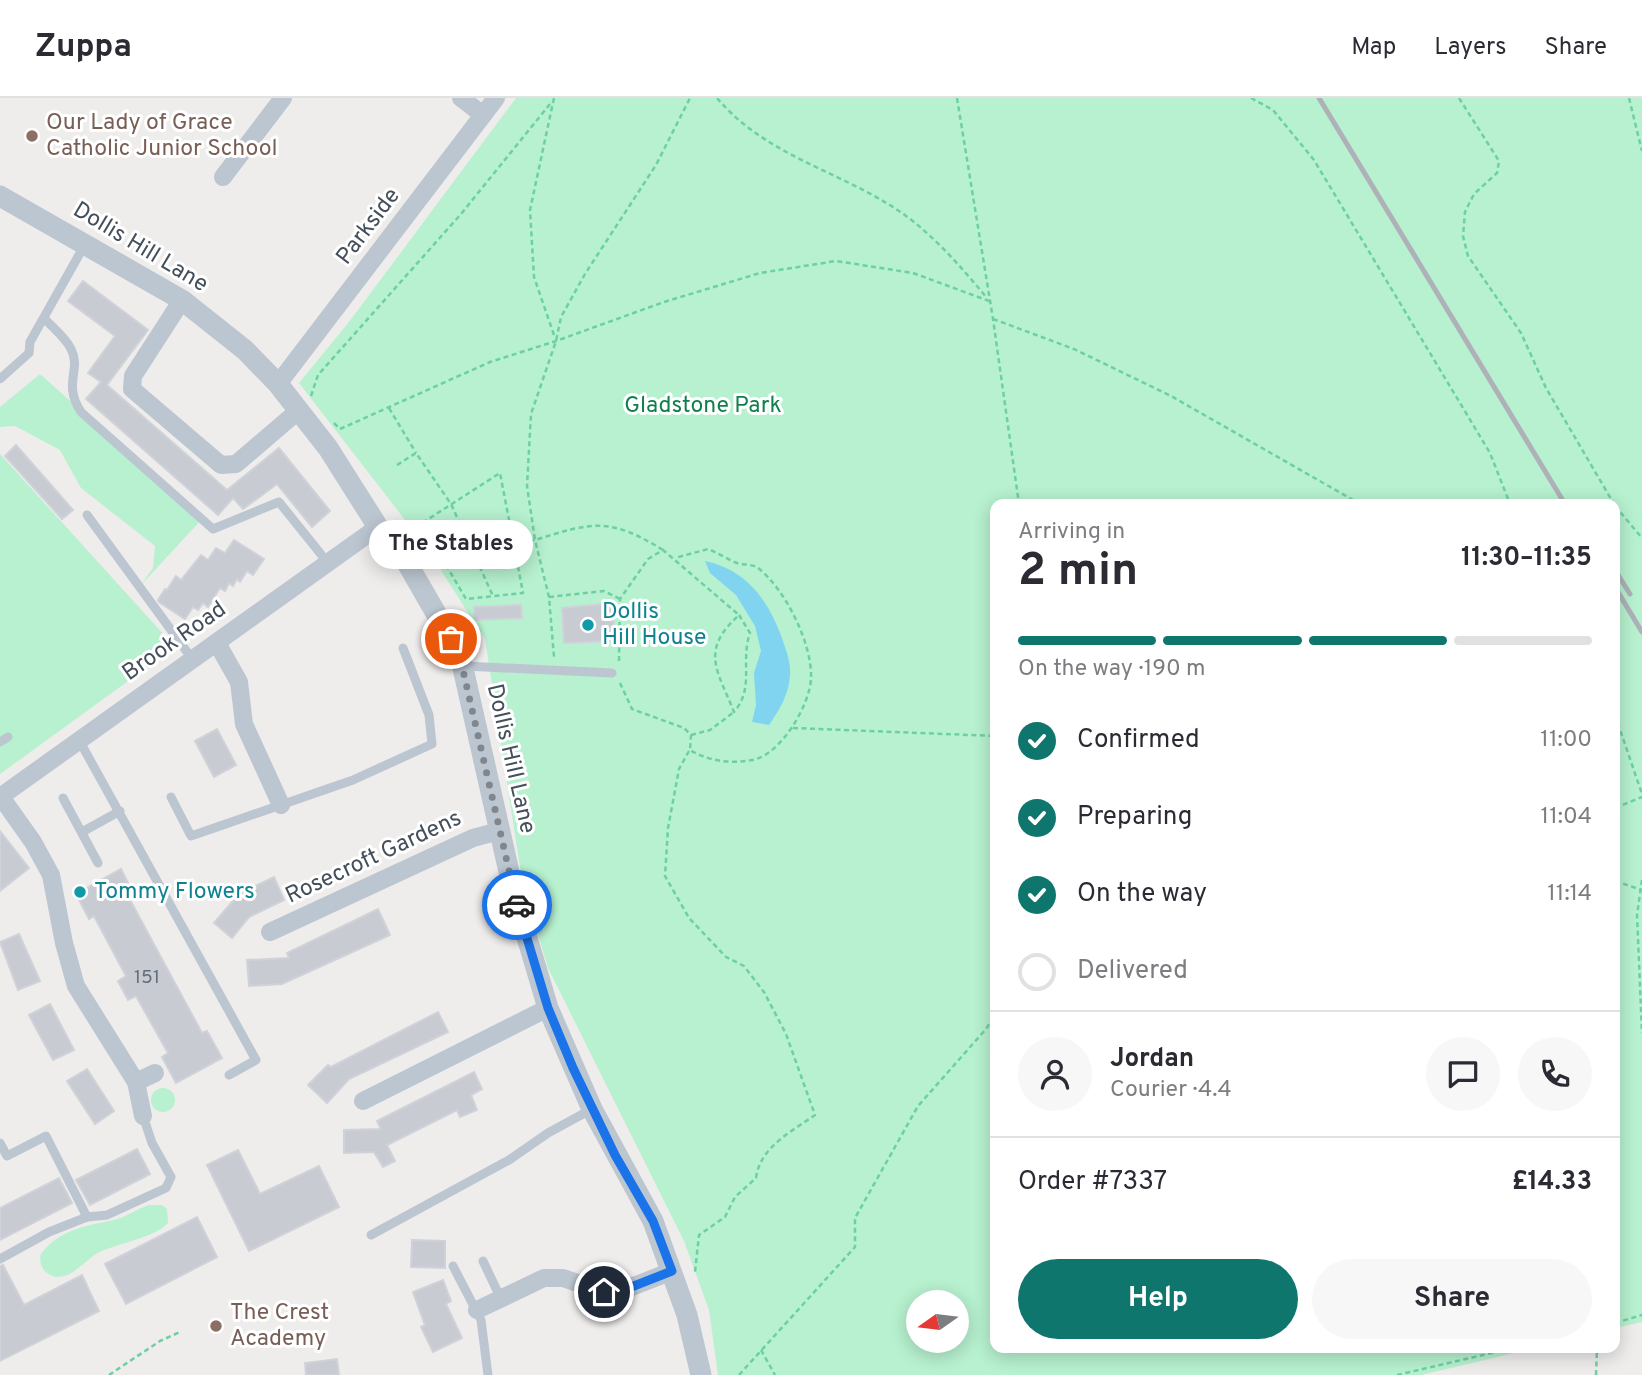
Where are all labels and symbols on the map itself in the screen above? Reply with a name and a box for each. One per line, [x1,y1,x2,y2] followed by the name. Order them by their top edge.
[46,109,278,164] place label: Our Lady of Grace Catholic Junior School
[24,128,40,144] marker: Our Lady of Grace Catholic Junior School
[331,183,407,271] street label: Parkside
[67,196,213,300] street label: Dollis Hill Lane
[624,392,782,421] park label: Gladstone Park
[369,520,533,569] callout: The Stables
[117,596,233,688] street label: Brook Road
[602,598,706,653] place label: Dollis Hill House
[421,609,481,669] pin
[580,617,596,633] marker: Dollis Hill House
[479,681,541,837] street label: Dollis Hill Lane
[281,804,467,912] street label: Rosecroft Gardens
[482,870,552,940] courier
[94,878,255,907] place label: Tommy Flowers
[72,884,88,900] marker: Tommy Flowers
[134,966,160,990] house number: 151
[574,1262,634,1322] pin
[906,1290,970,1353] north arrow
[230,1299,329,1354] place label: The Crest Academy
[208,1318,224,1334] marker: The Crest Academy

